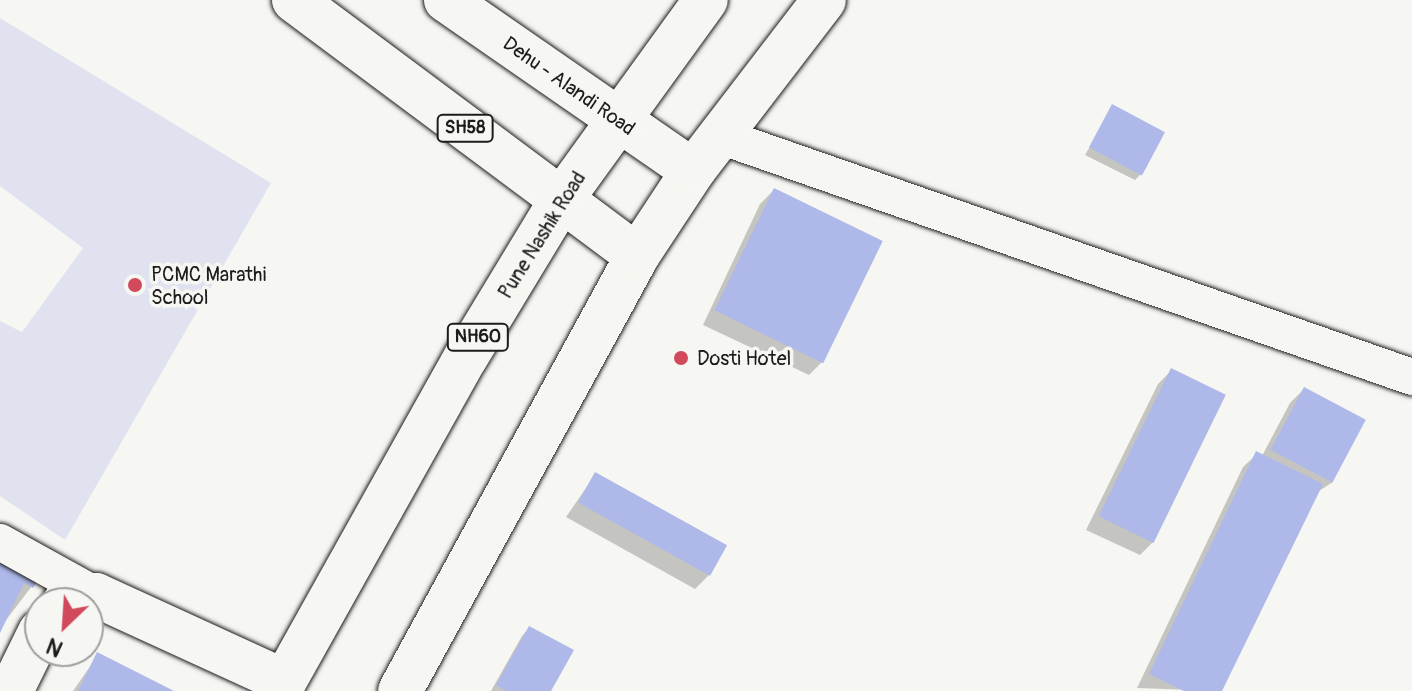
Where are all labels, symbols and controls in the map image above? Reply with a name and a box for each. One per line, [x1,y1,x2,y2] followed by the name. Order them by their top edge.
[498,31,640,141] street label: Dehu - Alandi Road
[435,114,495,142] road number: SH58
[493,167,591,303] street label: Pune Nashik Road
[151,262,266,309] place label: PCMC Marathi School
[126,276,144,294] marker: PCMC Marathi School
[446,323,510,351] road number: NH60
[697,346,791,370] place label: Dosti Hotel
[672,349,690,367] marker: Dosti Hotel
[24,587,104,667] north arrow
[42,631,67,663] text: N

